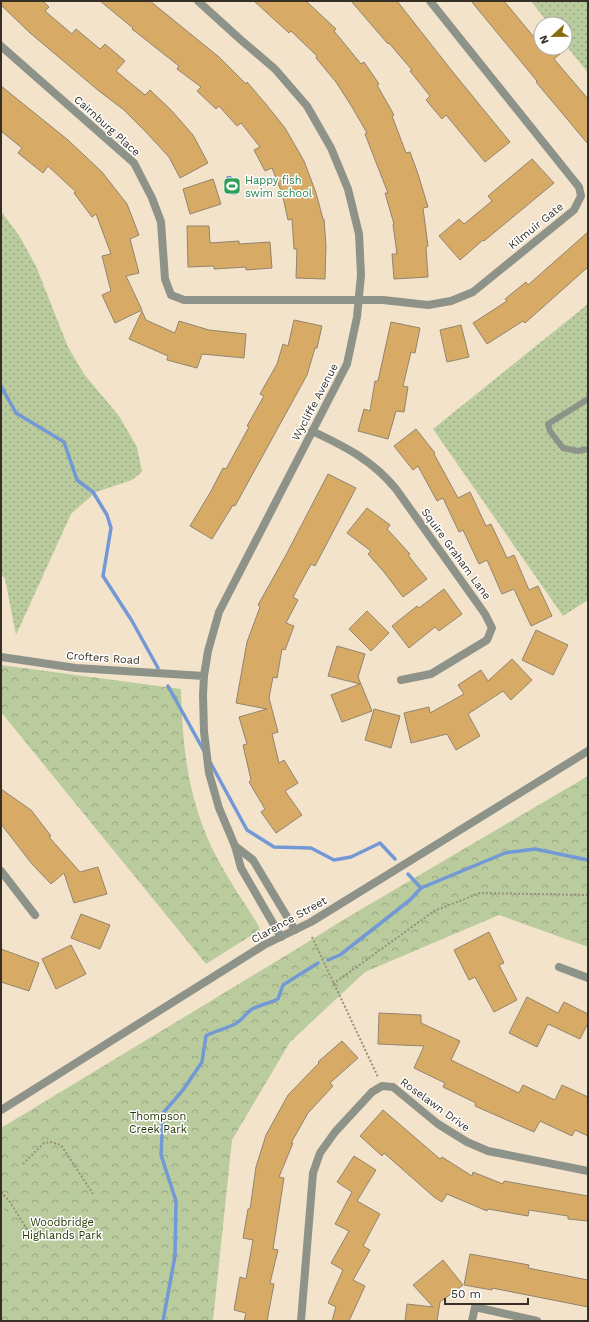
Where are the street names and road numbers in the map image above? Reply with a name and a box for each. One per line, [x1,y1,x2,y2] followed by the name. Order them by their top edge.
[71,93,143,159] street label: Cairnburg Place
[506,200,566,252] street label: Kilmuir Gate
[289,361,341,443] street label: Wycliffe Avenue
[418,506,494,602] street label: Squire Graham Lane
[66,649,140,667] street label: Crofters Road
[249,894,329,946] street label: Clarence Street
[398,1076,472,1134] street label: Roselawn Drive

